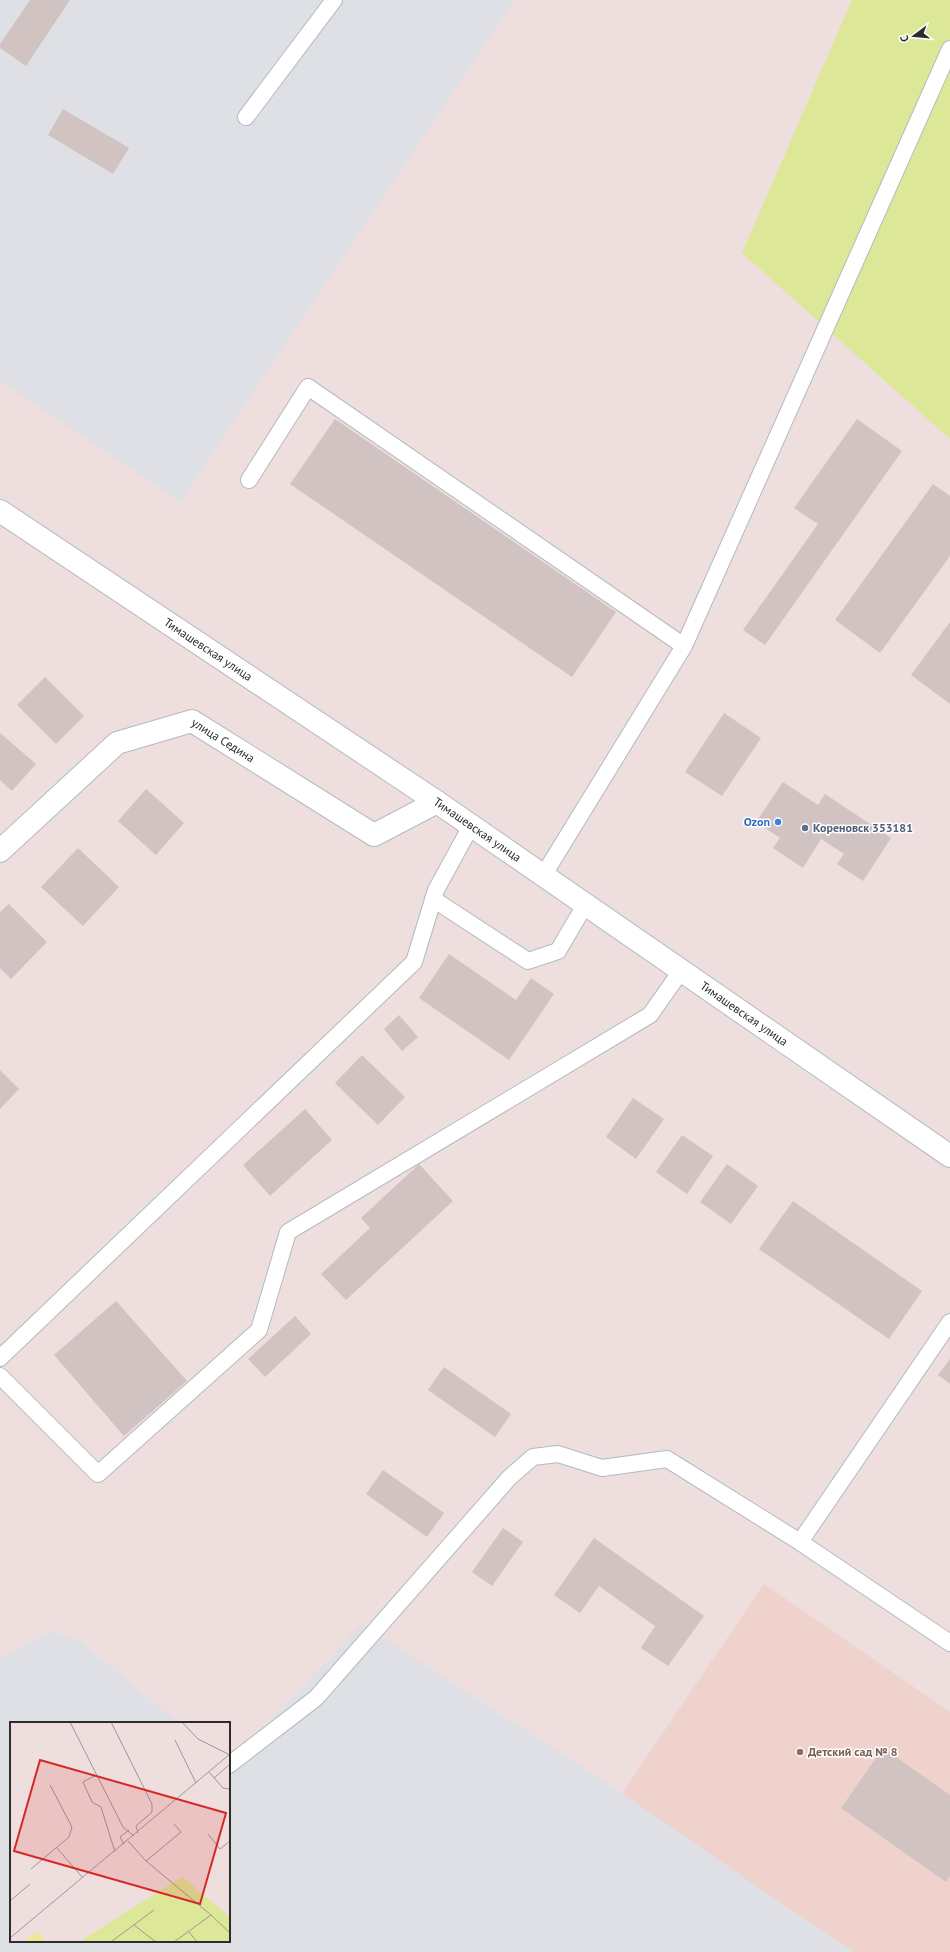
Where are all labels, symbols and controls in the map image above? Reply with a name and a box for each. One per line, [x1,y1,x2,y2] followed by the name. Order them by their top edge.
[894,16,934,56] north arrow
[897,34,912,44] text: С
[161,614,256,684] street label: Тимашевская улица
[189,715,258,765] street label: улица Седина
[431,794,524,865] street label: Тимашевская улица
[744,814,770,829] place label: Ozon
[773,817,783,827] marker: Ozon
[813,820,913,835] place label: Кореновск 353181
[800,823,810,833] marker: Кореновск 353181
[698,978,791,1049] street label: Тимашевская улица
[10,1722,230,1942] inset map
[808,1744,898,1759] place label: Детский сад № 8
[795,1747,805,1757] marker: Детский сад № 8

